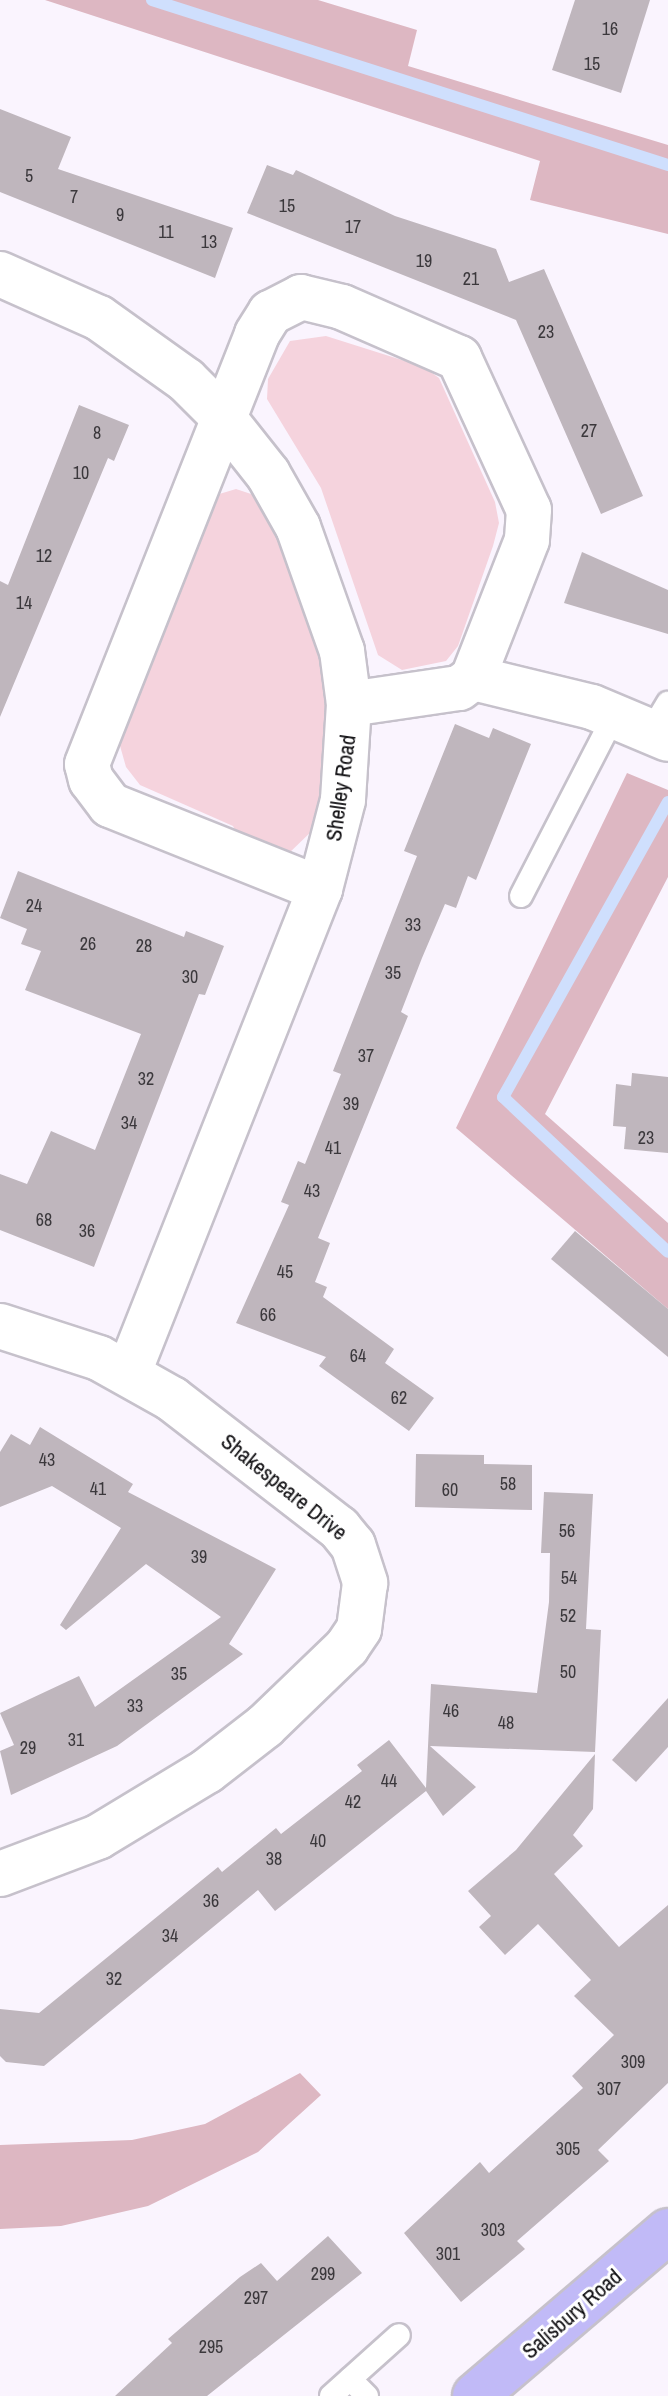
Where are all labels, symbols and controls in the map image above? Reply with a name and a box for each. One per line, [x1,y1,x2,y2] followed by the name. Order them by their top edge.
[602,18,618,40] house number: 16
[584,53,600,75] house number: 15
[25,165,33,187] house number: 5
[70,186,78,208] house number: 7
[279,195,295,217] house number: 15
[116,204,124,226] house number: 9
[345,216,361,238] house number: 17
[158,221,174,243] house number: 11
[201,231,217,253] house number: 13
[416,250,432,272] house number: 19
[463,268,479,290] house number: 21
[538,321,554,343] house number: 23
[581,420,597,442] house number: 27
[93,422,101,444] house number: 8
[73,462,89,484] house number: 10
[36,545,52,567] house number: 12
[16,592,32,614] house number: 14
[320,733,362,843] street label: Shelley Road
[26,895,42,917] house number: 24
[405,914,421,936] house number: 33
[80,933,96,955] house number: 26
[136,935,152,957] house number: 28
[385,962,401,984] house number: 35
[182,966,198,988] house number: 30
[358,1045,374,1067] house number: 37
[138,1068,154,1090] house number: 32
[343,1093,359,1115] house number: 39
[121,1112,137,1134] house number: 34
[638,1127,654,1149] house number: 23
[325,1137,341,1159] house number: 41
[304,1180,320,1202] house number: 43
[36,1209,52,1231] house number: 68
[79,1220,95,1242] house number: 36
[277,1261,293,1283] house number: 45
[260,1304,276,1326] house number: 66
[350,1345,366,1367] house number: 64
[391,1387,407,1409] house number: 62
[216,1428,352,1546] street label: Shakespeare Drive
[39,1449,55,1471] house number: 43
[500,1473,516,1495] house number: 58
[90,1478,106,1500] house number: 41
[442,1479,458,1501] house number: 60
[559,1520,575,1542] house number: 56
[191,1546,207,1568] house number: 39
[561,1567,577,1589] house number: 54
[560,1605,576,1627] house number: 52
[560,1661,576,1683] house number: 50
[171,1663,187,1685] house number: 35
[127,1695,143,1717] house number: 33
[443,1700,459,1722] house number: 46
[498,1712,514,1734] house number: 48
[68,1729,84,1751] house number: 31
[20,1737,36,1759] house number: 29
[381,1770,397,1792] house number: 44
[345,1791,361,1813] house number: 42
[310,1830,326,1852] house number: 40
[266,1848,282,1870] house number: 38
[203,1890,219,1912] house number: 36
[162,1925,178,1947] house number: 34
[106,1968,122,1990] house number: 32
[621,2051,645,2073] house number: 309
[597,2078,621,2100] house number: 307
[556,2138,580,2160] house number: 305
[481,2219,505,2241] house number: 303
[436,2243,460,2265] house number: 301
[311,2263,335,2285] house number: 299
[517,2264,627,2364] street label: Salisbury Road
[244,2287,268,2309] house number: 297
[199,2336,223,2358] house number: 295

